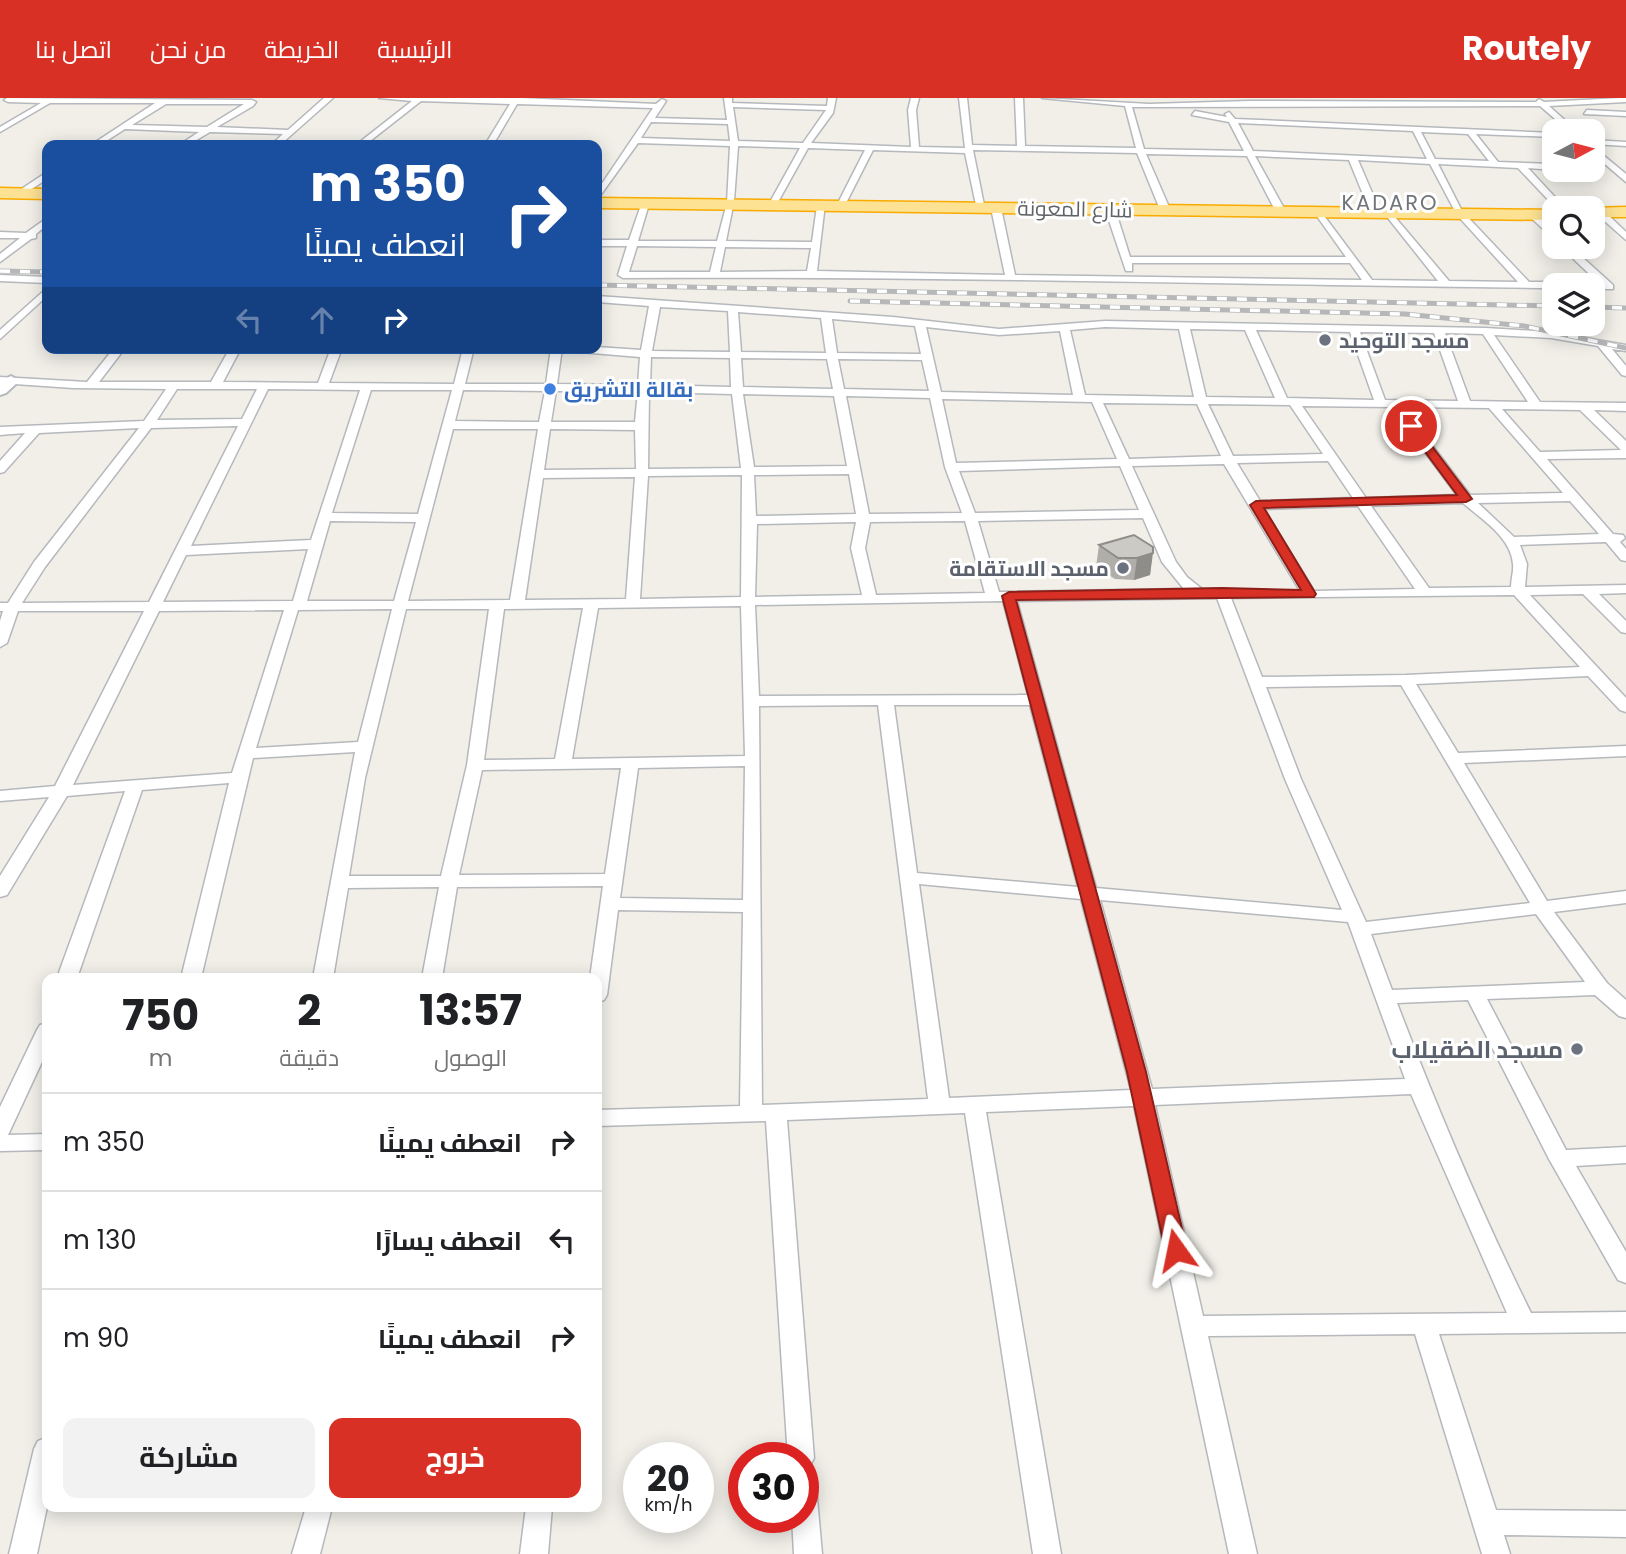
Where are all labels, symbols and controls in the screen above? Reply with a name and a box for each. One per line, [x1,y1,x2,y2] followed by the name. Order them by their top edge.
[1462,25,1591,72] text: Routely
[35,33,112,66] text: اتصل بنا
[150,33,226,66] text: من نحن
[264,33,339,66] text: الخريطة
[377,33,453,66] text: الرئيسية
[1542,119,1605,182] north arrow
[1542,119,1605,336] map controls
[310,150,466,218] text: 350 m
[490,168,581,259] icon: right
[1341,188,1439,217] district label: KADARO
[1017,193,1133,225] street label: شارع المعونة
[1542,196,1605,259] button: search
[304,222,466,267] text: انعطف يمينًا
[1542,273,1605,336] button: layers
[230,301,268,339] icon: left
[303,301,341,339] icon: ahead
[376,301,414,339] icon: right
[1339,326,1469,355] place label: مسجد التوحيد
[1317,332,1333,348] marker: مسجد التوحيد
[564,375,693,404] place label: بقالة التشريق
[542,381,558,397] marker: بقالة التشريق
[1381,396,1441,456] pin
[1392,407,1430,445] icon: arrive
[949,554,1109,583] place label: مسجد الاستقامة
[1115,560,1131,576] marker: مسجد الاستقامة
[297,981,321,1040] text: 2
[419,981,522,1040] text: 13:57
[122,986,199,1045] text: 750
[1391,1033,1563,1066] place label: مسجد الضقيلاب
[1569,1041,1585,1057] marker: مسجد الضقيلاب
[149,1042,172,1074] text: m
[279,1042,339,1074] text: دقيقة
[434,1042,507,1074] text: الوصول
[543,1123,581,1161] icon: right
[63,1124,145,1160] text: 350 m
[378,1125,522,1161] text: انعطف يمينًا
[1139,1213,1213,1287] position arrow
[543,1221,581,1259] icon: left
[63,1222,137,1258] text: 130 m
[375,1223,522,1259] text: انعطف يسارًا
[543,1319,581,1357] icon: right
[63,1320,129,1356] text: 90 m
[378,1321,522,1357] text: انعطف يمينًا
[63,1418,315,1498] button: مشاركة
[329,1418,581,1498] button: خروج
[728,1442,819,1533] speed limit sign: 30
[647,1454,690,1503] text: 20
[645,1492,692,1517] text: km/h

